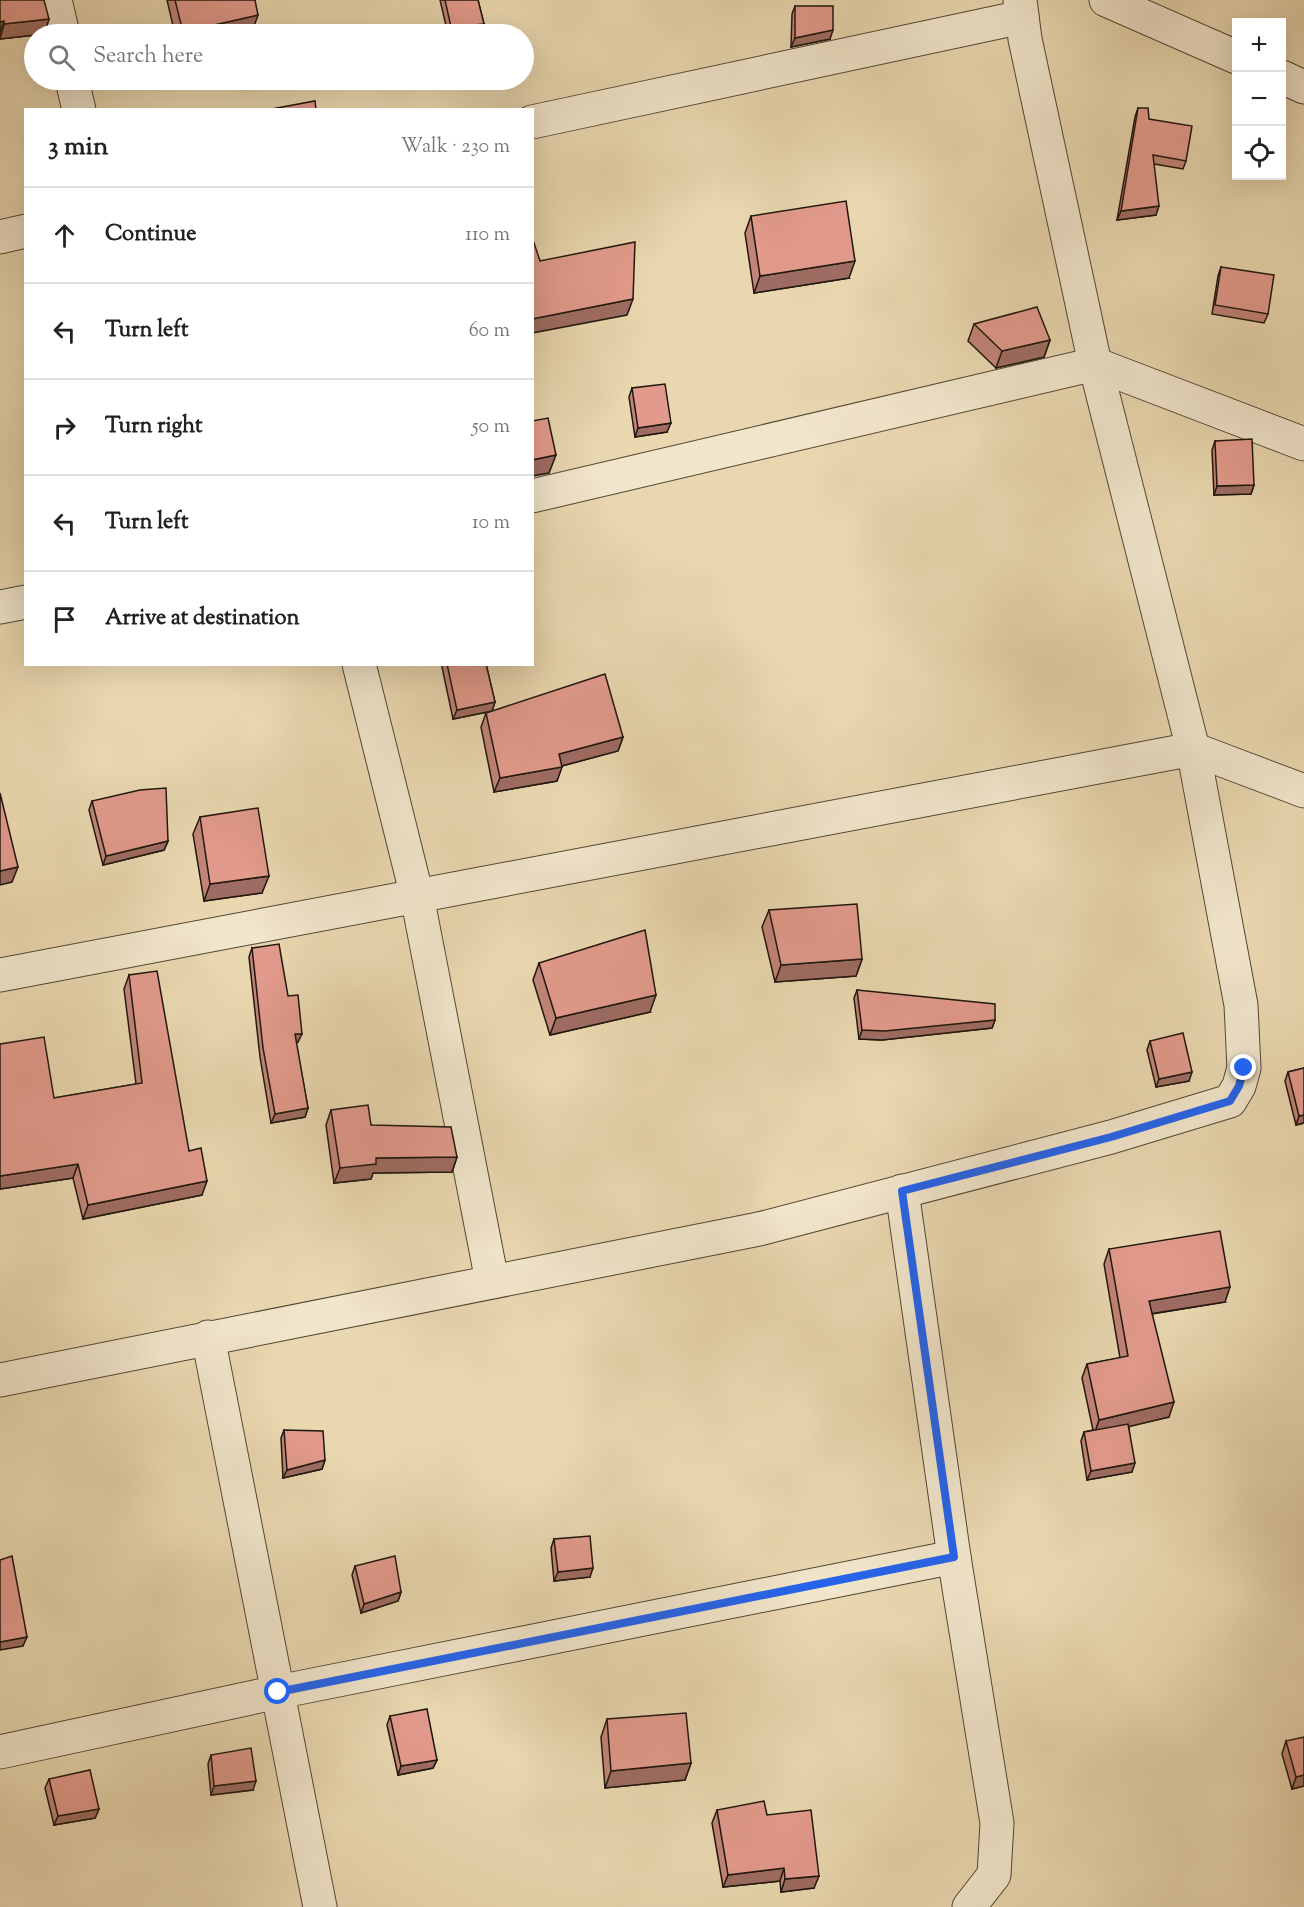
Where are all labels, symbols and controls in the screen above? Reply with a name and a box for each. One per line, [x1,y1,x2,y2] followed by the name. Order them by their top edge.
[1232,18,1286,180] map controls
[1232,18,1286,72] button: +
[24,24,534,90] search box
[45,41,78,74] icon: search
[93,41,203,73] text: Search here
[1232,72,1286,126] button: −
[1232,126,1286,180] button: locate
[48,129,108,166] text: 3 min
[401,133,510,162] text: Walk · 230 m
[48,219,81,252] icon: ahead
[105,219,196,251] text: Continue
[465,221,510,250] text: 110 m
[48,315,81,348] icon: left
[105,315,188,347] text: Turn left
[469,317,510,346] text: 60 m
[48,411,81,444] icon: right
[105,411,202,443] text: Turn right
[472,413,510,442] text: 50 m
[48,507,81,540] icon: left
[105,507,188,539] text: Turn left
[472,509,510,538] text: 10 m
[48,603,81,636] icon: arrive
[105,603,300,635] text: Arrive at destination
[1230,1054,1256,1080] route end
[264,1678,290,1704] route start

